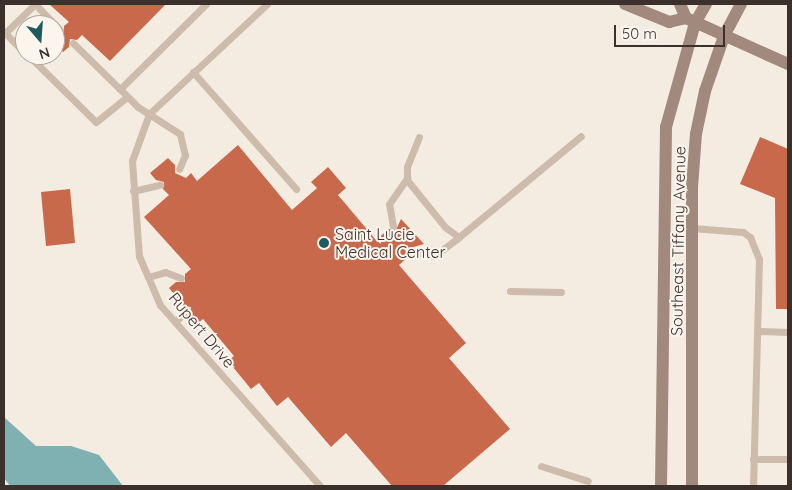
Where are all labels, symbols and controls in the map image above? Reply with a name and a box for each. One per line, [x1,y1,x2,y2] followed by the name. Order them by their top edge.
[15,15,65,65] north arrow
[617,15,728,47] scale bar
[622,24,657,43] text: 50 m
[37,43,52,63] text: N
[667,146,689,336] street label: Southeast Tiffany Avenue
[335,224,446,262] place label: Saint Lucie Medical Center
[317,236,331,250] marker: Saint Lucie Medical Center
[165,288,239,372] street label: Rupert Drive

